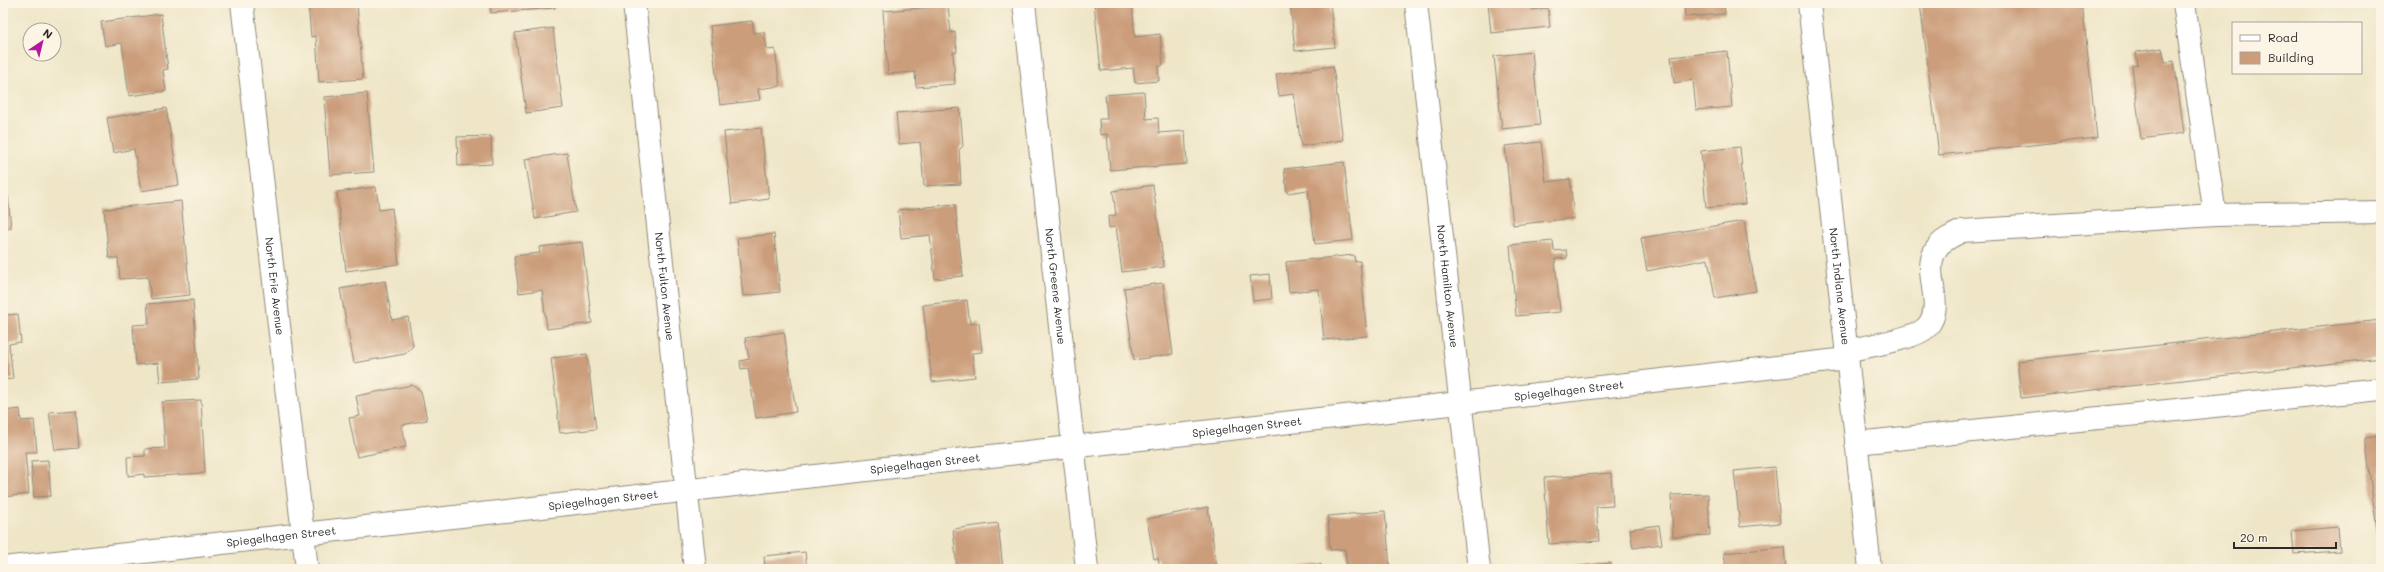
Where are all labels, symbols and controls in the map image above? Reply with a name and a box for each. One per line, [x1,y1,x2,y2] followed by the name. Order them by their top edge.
[22,22,62,62] north arrow
[2232,22,2362,74] legend
[40,25,56,42] text: N
[2268,29,2298,45] text: Road
[2268,49,2314,65] text: Building
[1434,224,1462,349] street label: North Hamilton Avenue
[1042,227,1070,345] street label: North Greene Avenue
[1826,227,1854,346] street label: North Indiana Avenue
[652,231,678,341] street label: North Fulton Avenue
[262,236,288,336] street label: North Erie Avenue
[1513,376,1625,404] street label: Spiegelhagen Street
[1191,413,1303,440] street label: Spiegelhagen Street
[869,449,981,477] street label: Spiegelhagen Street
[548,486,659,513] street label: Spiegelhagen Street
[226,522,337,550] street label: Spiegelhagen Street
[2234,524,2336,550] scale bar
[2240,529,2268,545] text: 20 m

